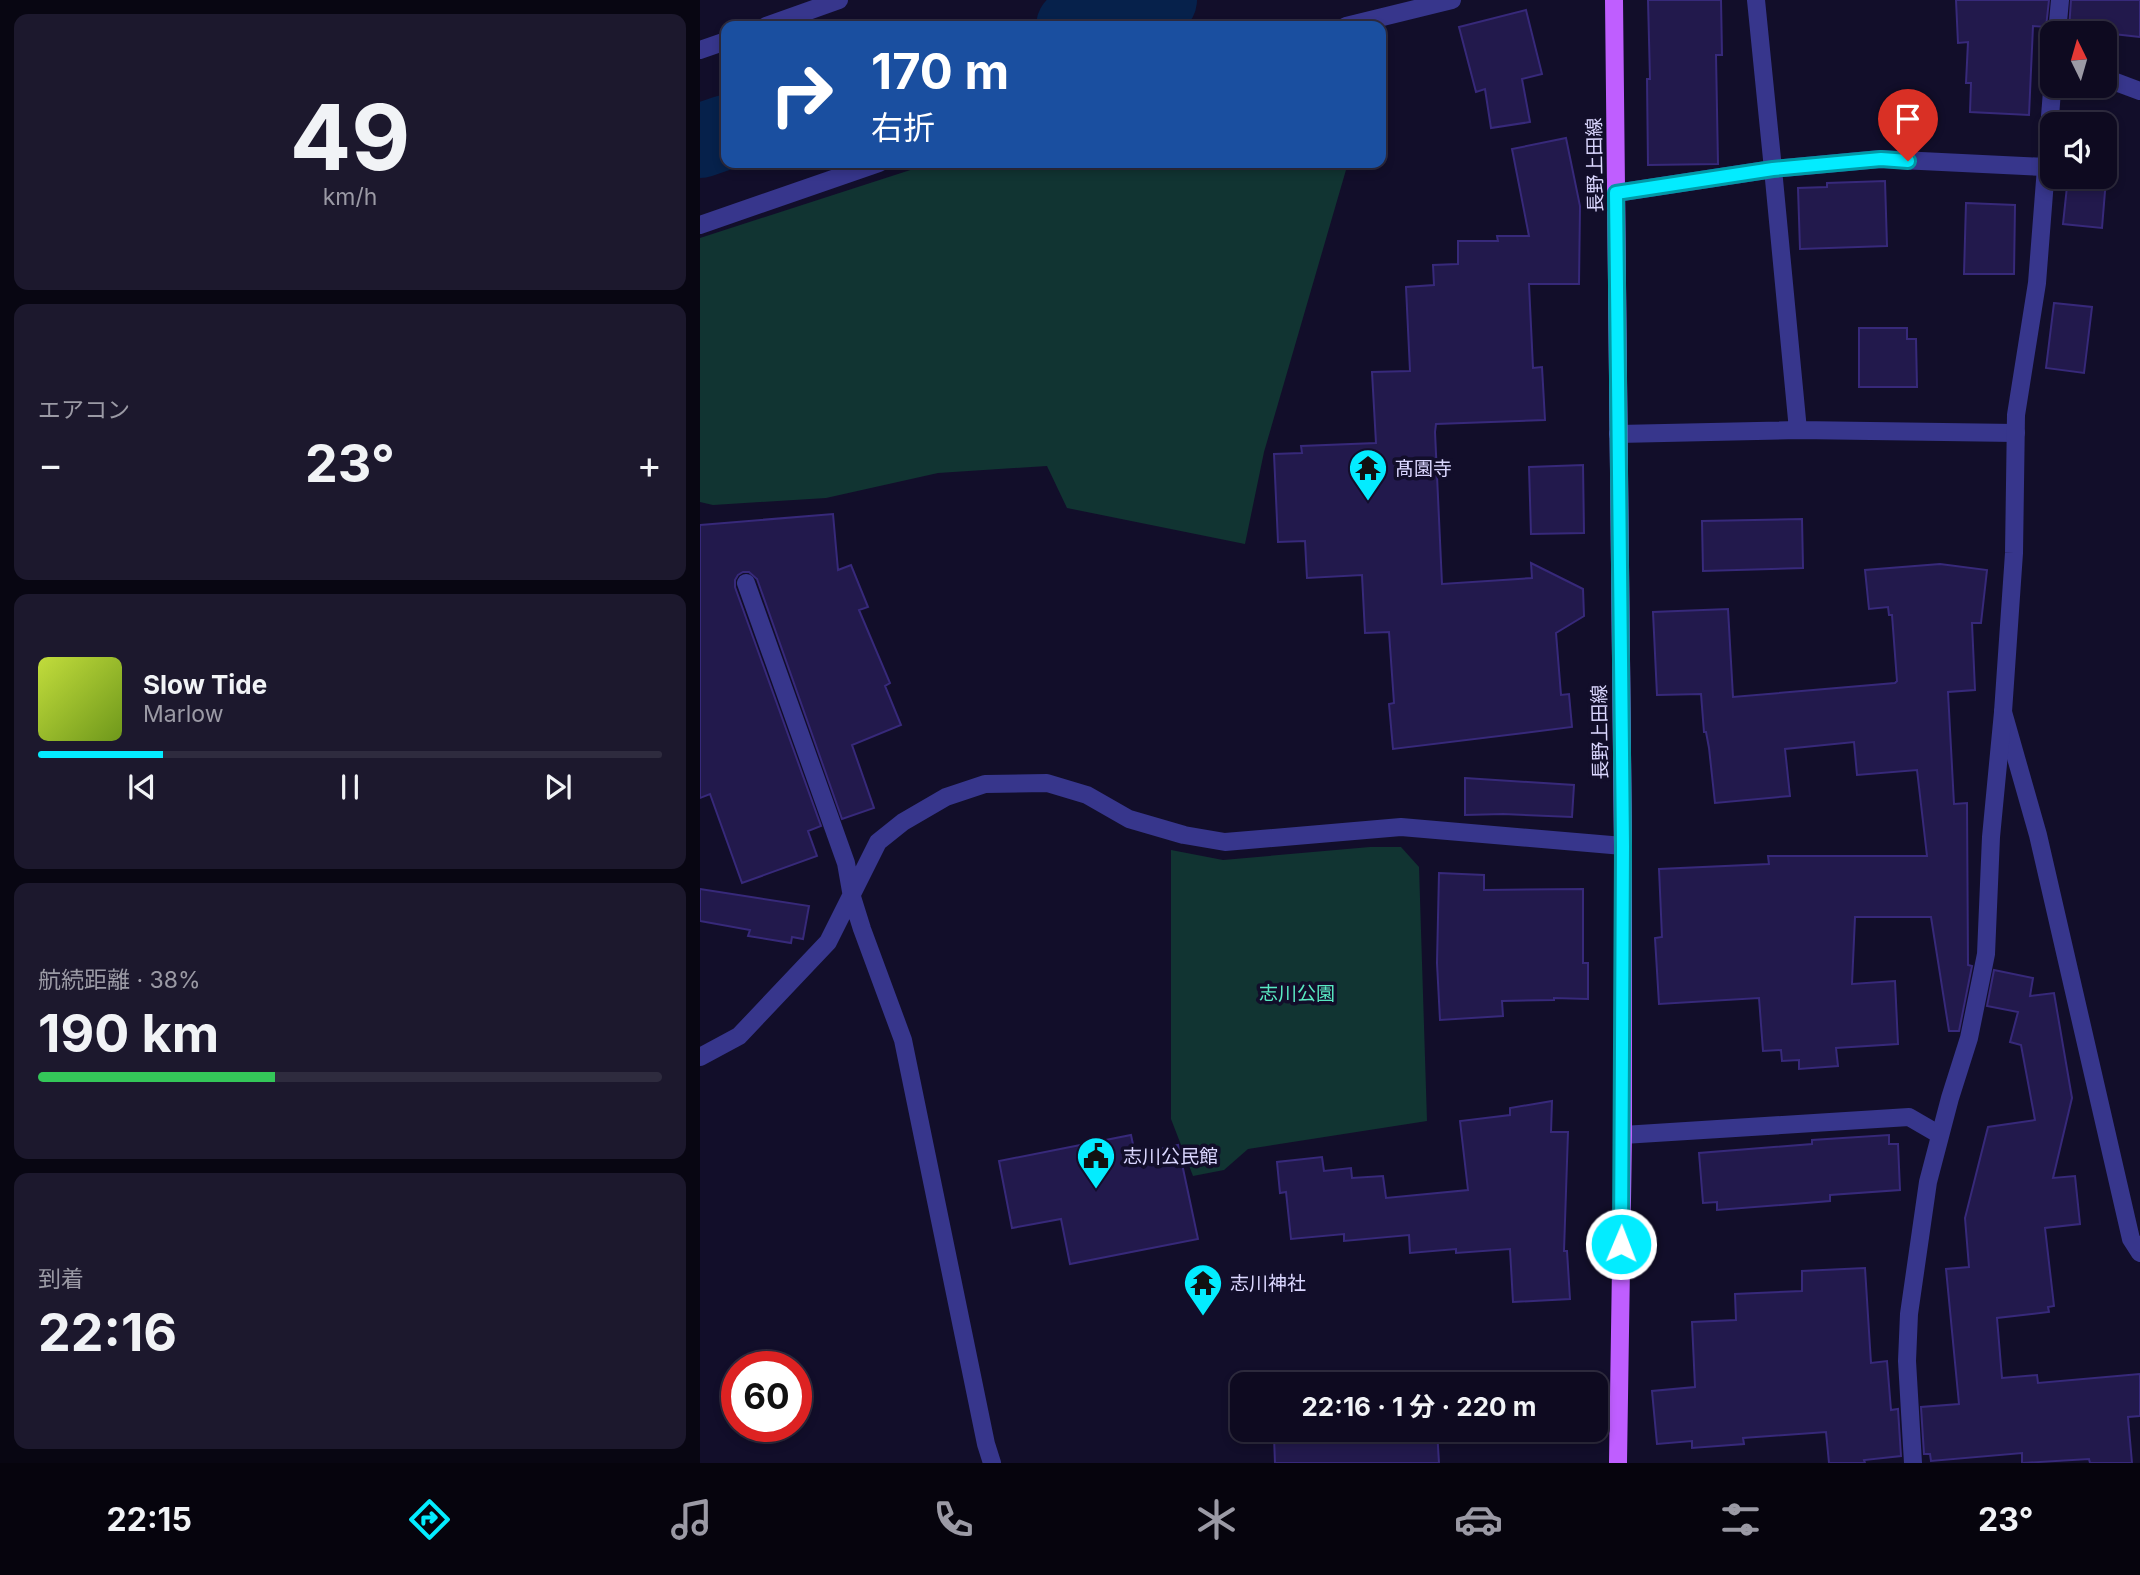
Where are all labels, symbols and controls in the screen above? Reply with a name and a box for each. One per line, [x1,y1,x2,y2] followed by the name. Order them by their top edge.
[2040,21,2118,98] north arrow
[2040,21,2117,189] map controls
[871,42,1009,101] text: 170 m
[756,49,847,140] icon: right
[290,82,410,192] text: 49
[1878,89,1938,161] pin
[1889,100,1927,138] icon: arrive
[871,108,935,147] text: 右折
[2040,112,2117,189] button: sound
[1583,117,1607,213] street label: 長野上田線
[323,183,377,211] text: km/h
[38,396,130,424] text: エアコン
[305,432,395,495] text: 23°
[38,441,63,487] text: −
[637,441,662,487] text: +
[1347,447,1389,502] temple icon: 髙園寺
[1395,457,1452,480] place label: 髙園寺
[143,669,267,700] text: Slow Tide
[1588,684,1612,780] street label: 長野上田線
[143,700,223,728] text: Marlow
[123,768,161,806] icon: previous
[331,768,369,806] icon: pause
[539,768,577,806] icon: next
[38,966,201,994] text: 航続距離 · 38%
[1259,982,1335,1005] park label: 志川公園
[38,1002,219,1065] text: 190 km
[1075,1135,1117,1190] public building icon: 志川公民館
[1123,1145,1218,1168] place label: 志川公民館
[1584,1207,1658,1281] position arrow
[1182,1262,1224,1317] temple icon: 志川神社
[38,1265,84,1293] text: 到着
[1230,1272,1306,1295] place label: 志川神社
[38,1301,177,1364] text: 22:16
[721,1351,812,1442] speed limit sign: 60
[1301,1391,1537,1422] text: 22:16 · 1 分 · 220 m
[405,1495,454,1544] icon: directions
[667,1495,716,1544] icon: music
[929,1495,978,1544] icon: phone
[1192,1495,1241,1544] icon: climate
[1454,1495,1503,1544] icon: car
[1716,1495,1765,1544] icon: filters
[107,1500,192,1539] text: 22:15
[1978,1500,2033,1539] text: 23°

